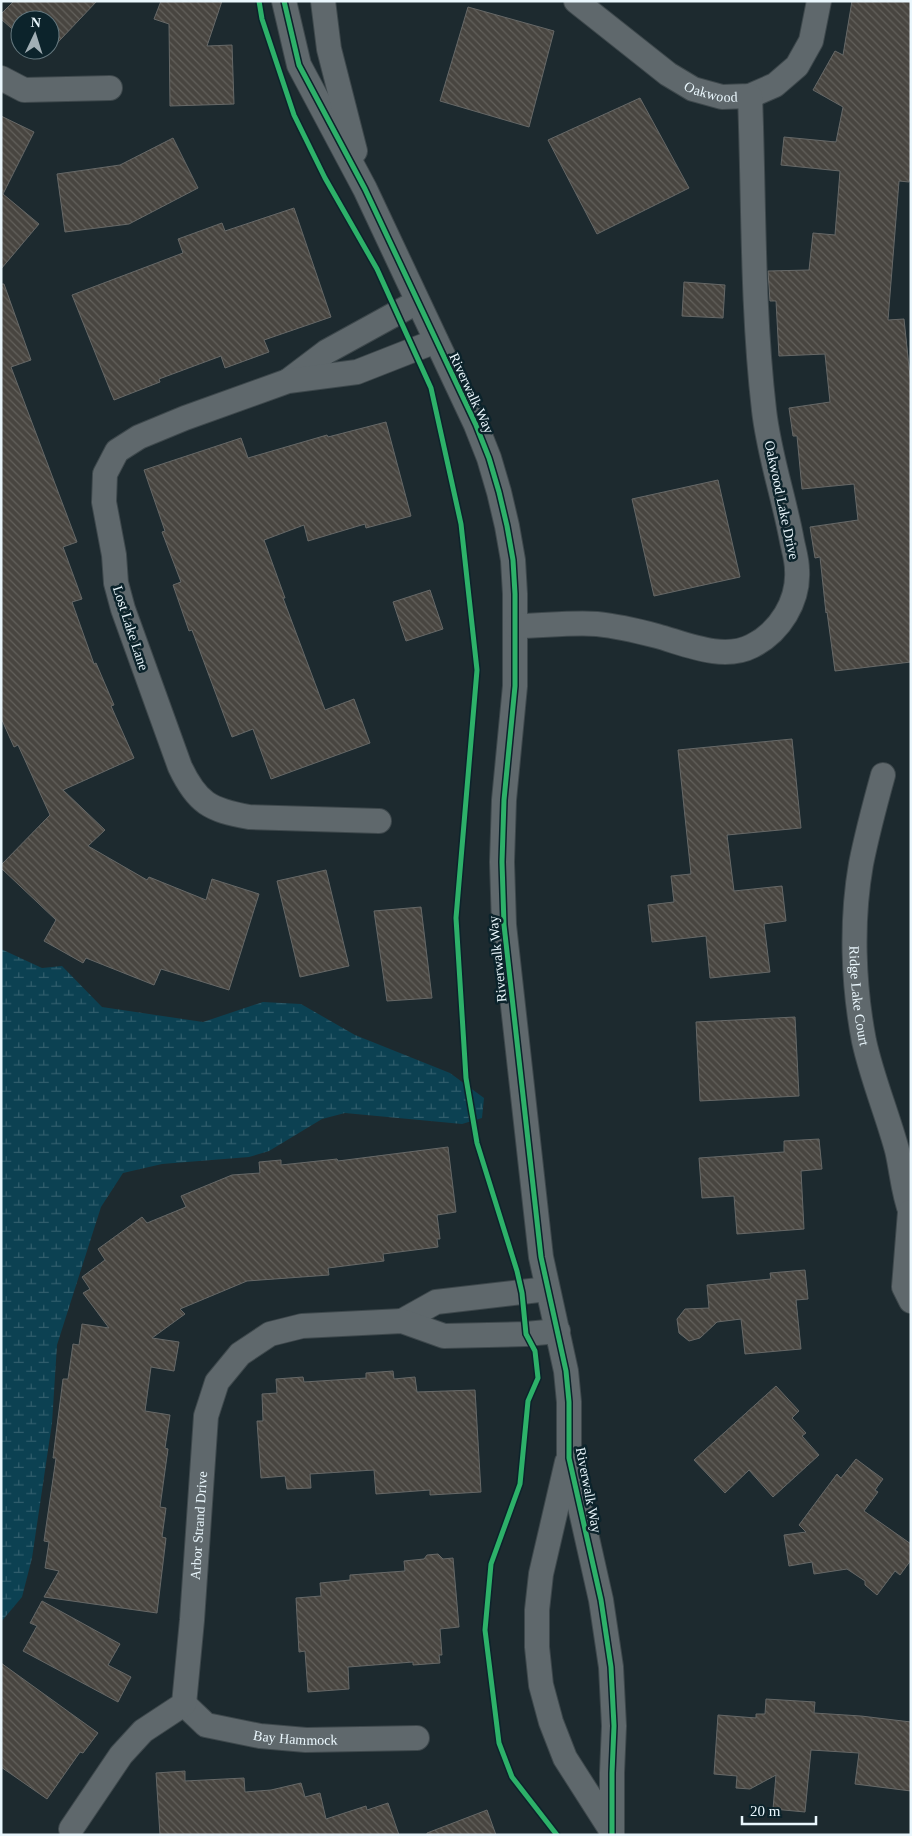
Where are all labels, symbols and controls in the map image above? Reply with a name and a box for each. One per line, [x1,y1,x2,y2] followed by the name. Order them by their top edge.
[10,10,60,60] north arrow
[30,15,41,30] text: N
[681,78,738,105] street label: Oakwood
[446,351,497,436] street label: Riverwalk Way
[762,439,801,561] street label: Oakwood Lake Drive
[110,584,151,672] street label: Lost Lake Lane
[485,915,509,1003] street label: Riverwalk Way
[847,946,872,1047] street label: Ridge Lake Court
[573,1446,604,1534] street label: Riverwalk Way
[188,1471,210,1580] street label: Arbor Strand Drive
[252,1728,338,1748] street label: Bay Hammock
[742,1794,816,1826] scale bar
[750,1803,781,1819] text: 20 m

